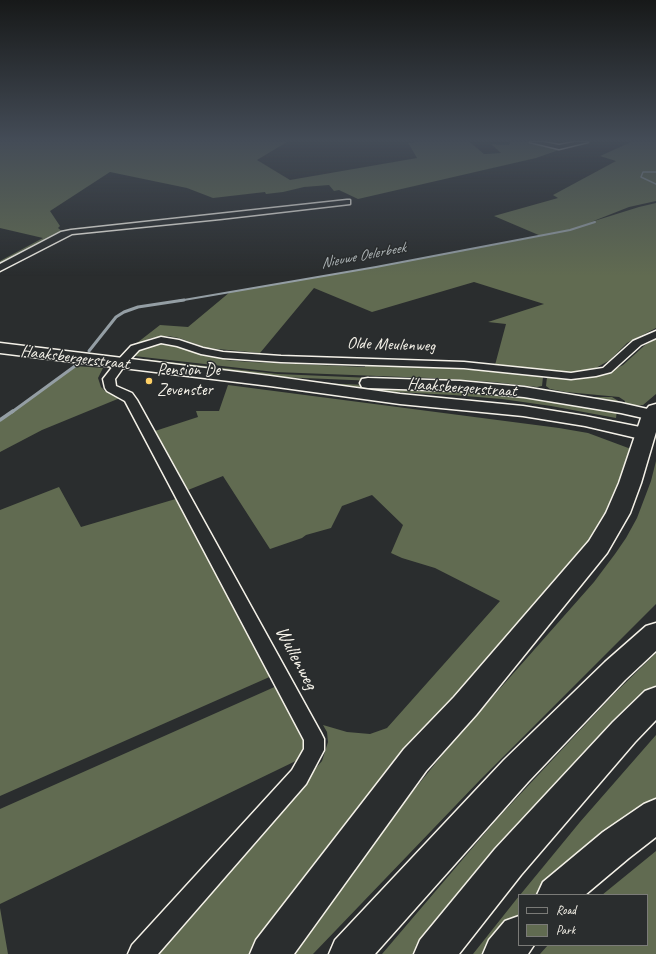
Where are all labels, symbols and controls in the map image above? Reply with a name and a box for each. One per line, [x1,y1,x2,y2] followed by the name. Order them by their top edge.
[319,239,407,273] water label: Nieuwe Oelerbeek
[346,333,436,357] street label: Olde Meulenweg
[19,341,131,375] street label: Haaksbergerstraat
[157,361,220,401] place label: Pension De Zevenster
[407,374,517,402] street label: Haaksbergerstraat
[144,376,154,386] marker: Pension De Zevenster
[269,622,323,694] street label: Wullenweg
[518,894,648,946] legend
[556,902,576,918] text: Road
[556,922,575,938] text: Park

